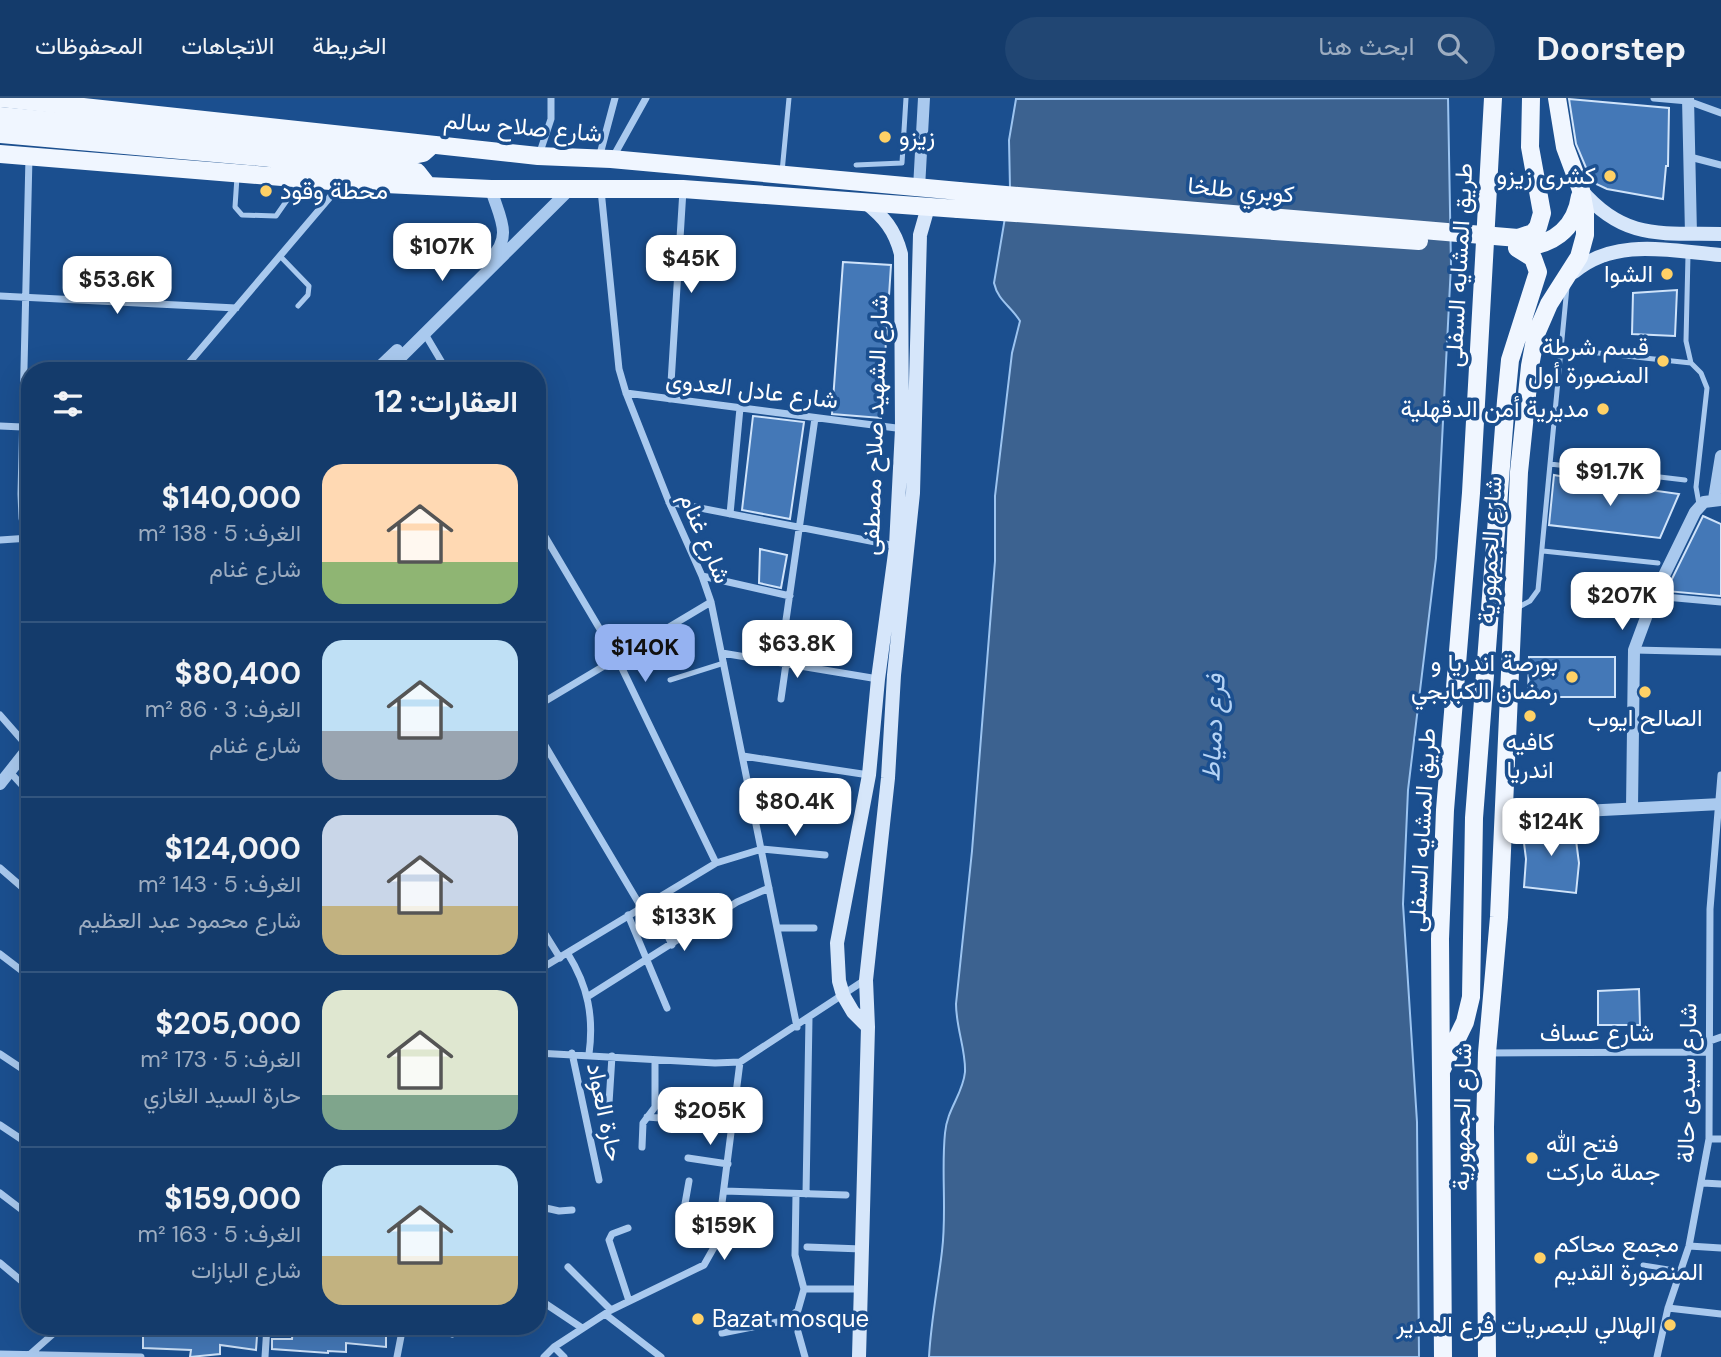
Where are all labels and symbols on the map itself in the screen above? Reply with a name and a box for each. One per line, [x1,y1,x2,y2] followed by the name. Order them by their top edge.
[442,104,604,150] street label: شارع صلاح سالم
[899,121,935,152] place label: زيزو
[877,129,893,145] marker: زيزو
[1496,160,1596,191] place label: كشرى زيزو
[1438,162,1479,368] street label: طريق المشايه السفلى
[1602,168,1618,184] marker: كشرى زيزو
[1186,169,1296,214] street label: كوبري طلخا
[280,175,388,206] place label: محطة وقود
[258,183,274,199] marker: محطة وقود
[393,223,491,283] pin: $107K
[650,236,732,295] pin: $45K
[60,256,174,316] pin: $53.6K
[1604,258,1653,289] place label: الشوا
[1659,266,1675,282] marker: الشوا
[854,294,896,556] street label: شارع الشهيد صلاح مصطفى
[1528,331,1649,390] place label: قسم شرطة المنصورة أول
[1655,353,1671,369] marker: قسم شرطة المنصورة أول
[664,364,840,416] street label: شارع عادل العدوى
[1401,393,1589,424] place label: مديرية أمن الدقهلية
[1595,401,1611,417] marker: مديرية أمن الدقهلية
[1553,448,1667,508] pin: $91.7K
[1470,475,1510,625] street label: شارع الجمهورية
[672,488,738,588] street label: شارع غنام
[1573,573,1671,632] pin: $207K
[740,620,854,680] pin: $63.8K
[596,624,694,684] pin: $140K
[1411,647,1558,710] place label: بورصة اندريا و رمضان الكبابجي
[1564,669,1580,685] marker: بورصة اندريا و رمضان الكبابجي
[1193,673,1234,782] water label: فرع دمياط
[1637,684,1653,700] marker: الصالح ايوب
[1587,702,1703,735] place label: الصالح ايوب
[1522,708,1538,724] marker: كافيه اندريا
[1505,726,1555,785] place label: كافيه اندريا
[1401,727,1442,933] street label: طريق المشايه السفلى
[738,778,852,838] pin: $80.4K
[1502,798,1600,858] pin: $124K
[635,894,733,953] pin: $133K
[1670,1003,1704,1163] street label: شارع سيدى حالة
[1540,1017,1654,1049] street label: شارع عساف
[1445,1043,1479,1191] street label: شارع الجمهورية
[580,1060,631,1164] street label: حارة العواد
[661,1088,759,1147] pin: $205K
[1546,1128,1660,1187] place label: فتح الله جملة ماركت
[1524,1150,1540,1166] marker: فتح الله جملة ماركت
[675,1202,773,1262] pin: $159K
[1554,1228,1703,1288] place label: مجمع محاكم المنصورة القديم
[1532,1250,1548,1266] marker: مجمع محاكم المنصورة القديم
[712,1303,869,1334] place label: Bazat mosque
[1395,1309,1656,1344] place label: الهلالي للبصريات فرع المدير
[690,1311,706,1327] marker: Bazat mosque
[1662,1317,1678,1333] marker: الهلالي للبصريات فرع المدير

